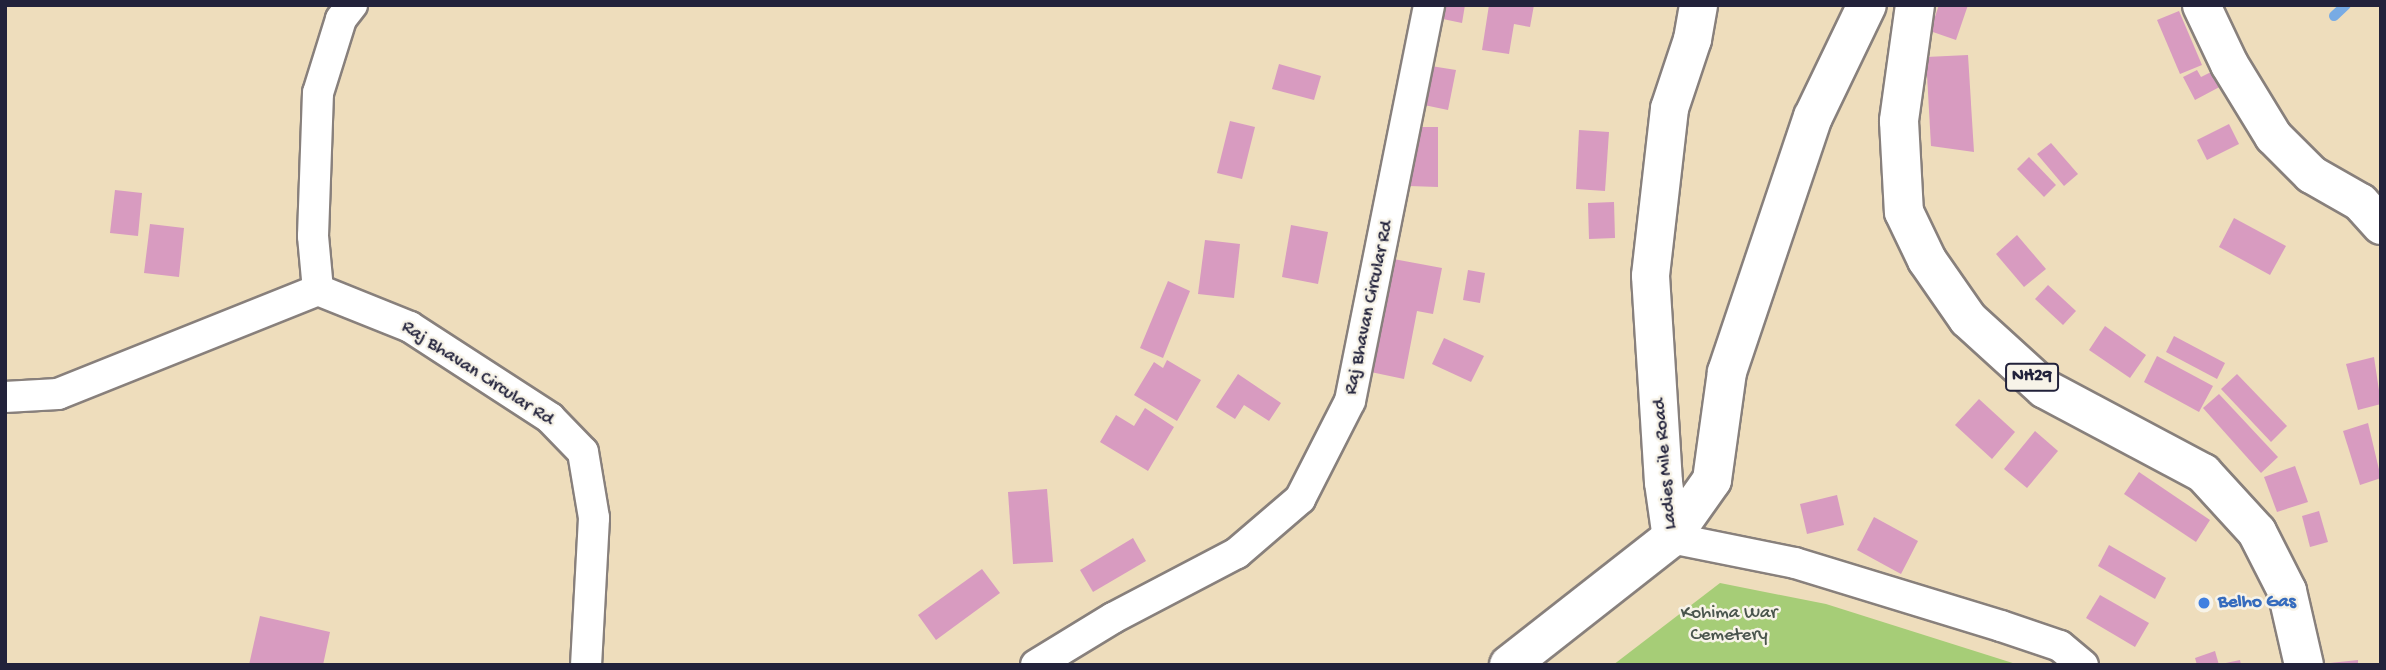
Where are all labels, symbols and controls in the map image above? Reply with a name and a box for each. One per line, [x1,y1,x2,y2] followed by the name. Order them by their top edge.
[1340,219,1400,397] street label: Raj Bhavan Circular Rd
[397,316,557,432] street label: Raj Bhavan Circular Rd
[2004,362,2060,391] road number: NH29
[1649,398,1683,530] street label: Ladies Mile Road
[2218,592,2296,614] place label: Belho Gas
[2196,595,2212,611] marker: Belho Gas
[1681,603,1777,647] park label: Kohima War Cemetery

